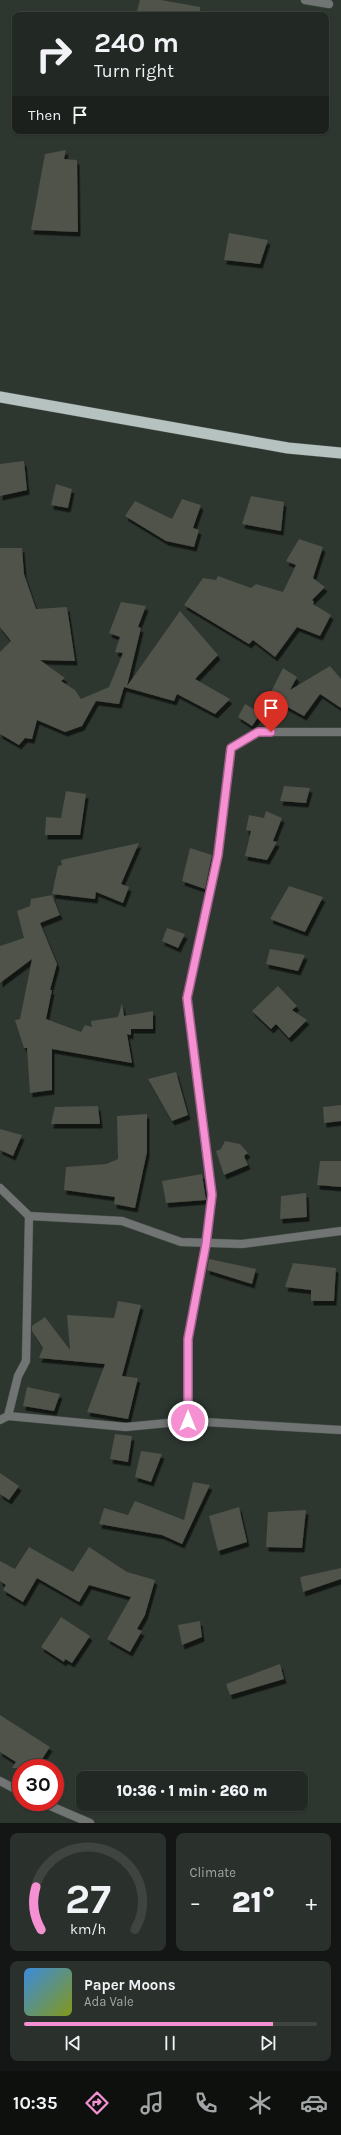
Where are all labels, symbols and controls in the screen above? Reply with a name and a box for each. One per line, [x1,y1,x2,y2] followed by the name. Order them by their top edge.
[94,26,179,59] text: 240 m
[28,28,80,80] icon: right
[94,60,174,82] text: Turn right
[69,104,91,126] icon: arrive
[28,106,61,124] text: Then
[254,691,288,732] pin
[260,697,282,719] icon: arrive
[167,1400,209,1442] position arrow
[12,1759,64,1811] speed limit sign: 30
[117,1782,267,1800] text: 10:36 · 1 min · 260 m
[190,1865,236,1880] text: Climate
[65,1875,111,1923] text: 27
[231,1884,275,1920] text: 21°
[190,1890,201,1916] text: −
[305,1890,317,1916] text: +
[70,1921,106,1938] text: km/h
[84,1976,176,1994] text: Paper Moons
[84,1994,134,2009] text: Ada Vale
[62,2032,84,2054] icon: previous
[159,2032,181,2054] icon: pause
[257,2032,279,2054] icon: next
[83,2089,111,2117] icon: directions
[138,2089,166,2117] icon: music
[192,2089,220,2117] icon: phone
[246,2089,274,2117] icon: climate
[300,2089,328,2117] icon: car
[13,2092,57,2114] text: 10:35

